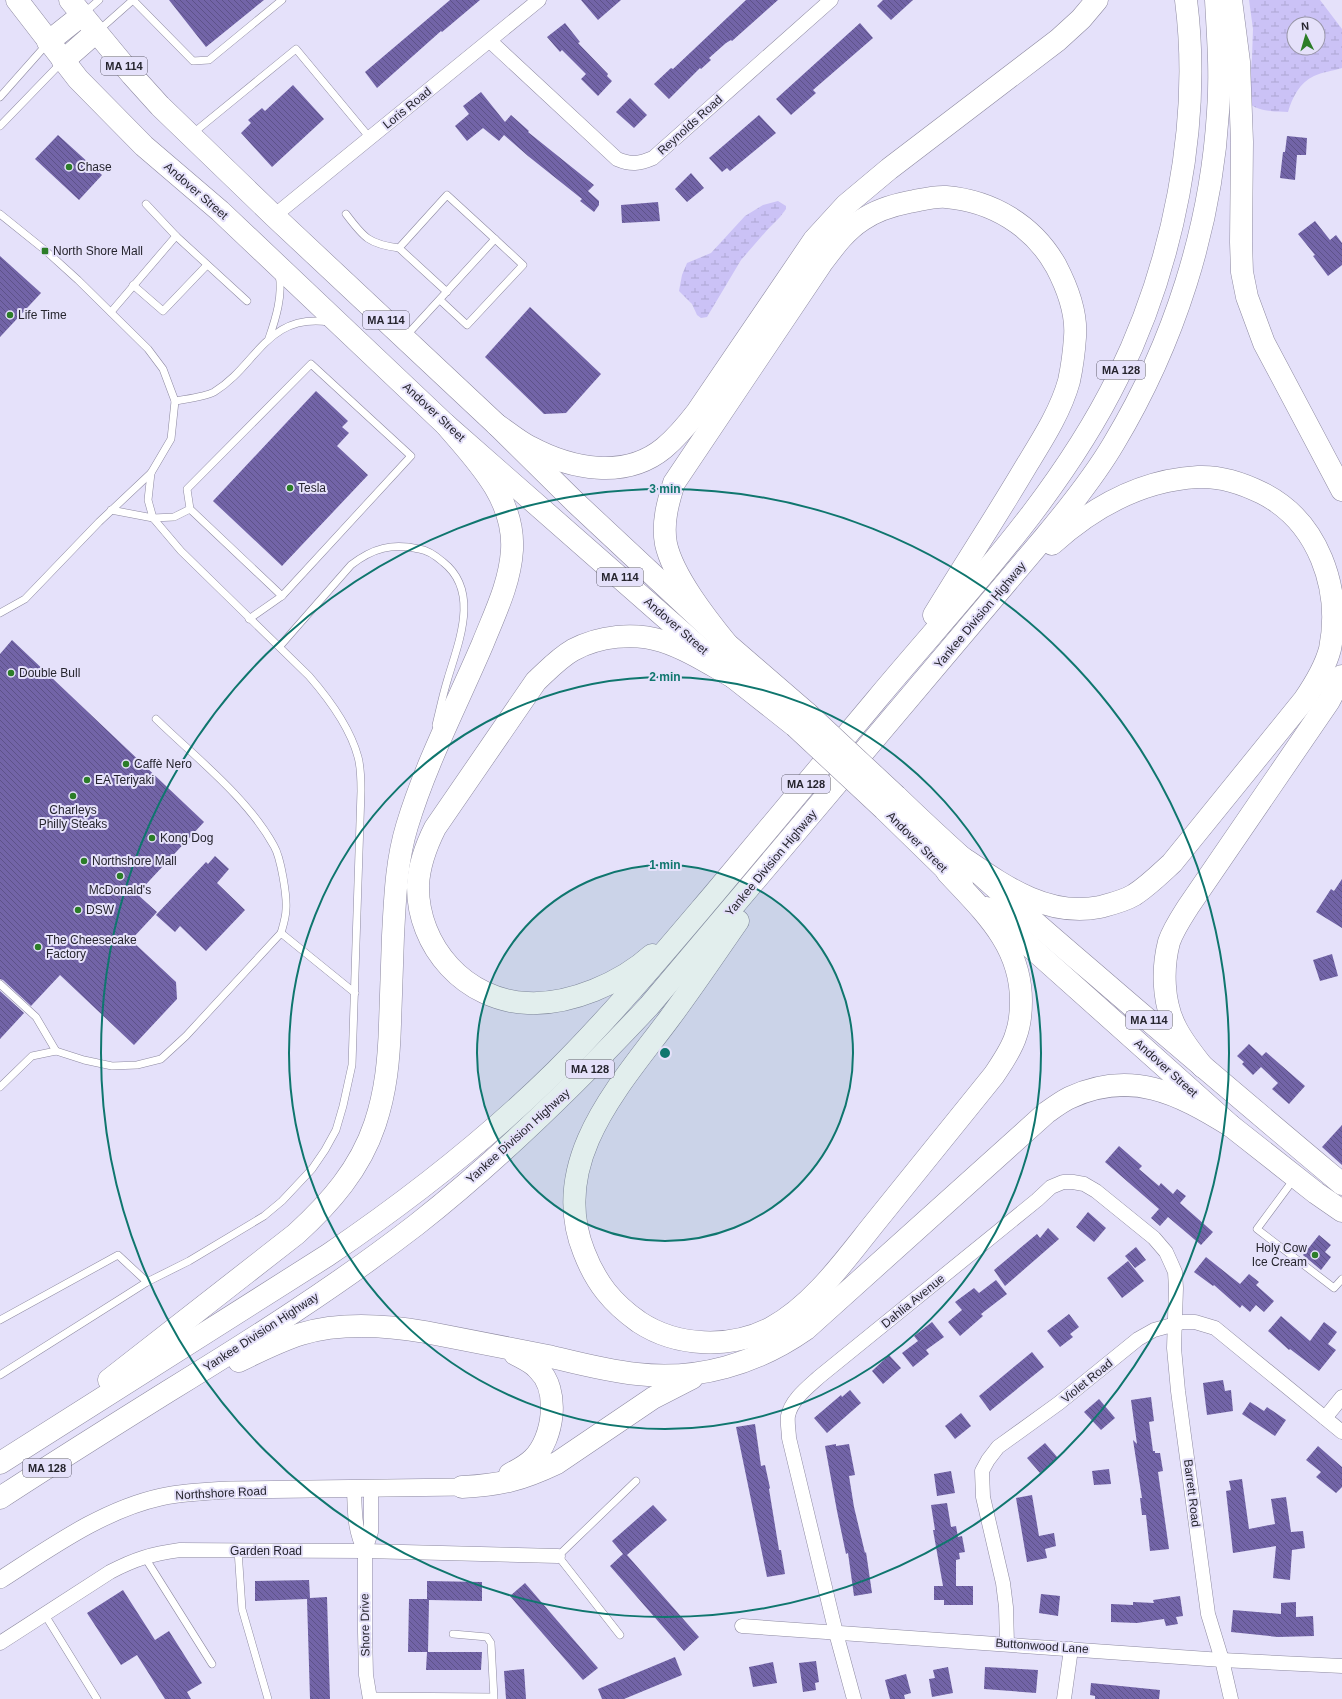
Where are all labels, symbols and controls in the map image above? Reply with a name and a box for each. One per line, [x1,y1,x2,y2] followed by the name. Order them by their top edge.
[1286,16,1326,56] north arrow
[1301,20,1310,32] text: N
[101,57,147,75] road number: MA 114
[380,84,434,132] street label: Loris Road
[655,92,725,158] street label: Reynolds Road
[161,159,231,223] street label: Andover Street
[77,160,112,174] place label: Chase
[64,162,74,172] marker: Chase
[53,244,143,258] place label: North Shore Mall
[40,246,50,256] marker: North Shore Mall
[18,308,67,322] place label: Life Time
[5,310,15,320] marker: Life Time
[363,311,409,329] road number: MA 114
[1097,361,1145,379] road number: MA 128
[400,380,469,445] street label: Andover Street
[298,481,326,495] place label: Tesla
[649,482,681,496] text: 3 min
[285,483,295,493] marker: Tesla
[931,559,1029,671] street label: Yankee Division Highway
[597,568,643,586] road number: MA 114
[641,594,711,658] street label: Andover Street
[19,666,80,680] place label: Double Bull
[6,668,16,678] marker: Double Bull
[649,670,681,684] text: 2 min
[134,757,192,771] place label: Caffè Nero
[121,759,131,769] marker: Caffè Nero
[95,773,154,787] place label: EA Teriyaki
[82,775,92,785] marker: EA Teriyaki
[782,775,830,793] road number: MA 128
[68,791,78,801] marker: Charleys Philly Steaks
[39,803,107,831] place label: Charleys Philly Steaks
[722,807,820,919] street label: Yankee Division Highway
[884,809,951,876] street label: Andover Street
[160,831,213,845] place label: Kong Dog
[147,833,157,843] marker: Kong Dog
[92,854,177,868] place label: Northshore Mall
[79,856,89,866] marker: Northshore Mall
[649,858,681,872] text: 1 min
[115,871,125,881] marker: McDonald's
[89,883,151,897] place label: McDonald's
[86,903,115,917] place label: DSW
[73,905,83,915] marker: DSW
[46,933,137,961] place label: The Cheesecake Factory
[33,942,43,952] marker: The Cheesecake Factory
[1126,1011,1172,1029] road number: MA 114
[1132,1036,1201,1100] street label: Andover Street
[658,1046,672,1060] centre of rings
[566,1060,614,1078] road number: MA 128
[463,1086,573,1186] street label: Yankee Division Highway
[1252,1241,1307,1269] place label: Holy Cow Ice Cream
[1310,1250,1320,1260] marker: Holy Cow Ice Cream
[879,1271,948,1331] street label: Dahlia Avenue
[201,1289,321,1375] street label: Yankee Division Highway
[1059,1356,1115,1406] street label: Violet Road
[1181,1458,1203,1528] street label: Barrett Road
[23,1459,71,1477] road number: MA 128
[175,1484,267,1502] street label: Northshore Road
[230,1544,302,1558] street label: Garden Road
[357,1593,373,1657] street label: Shore Drive
[995,1636,1089,1656] street label: Buttonwood Lane

